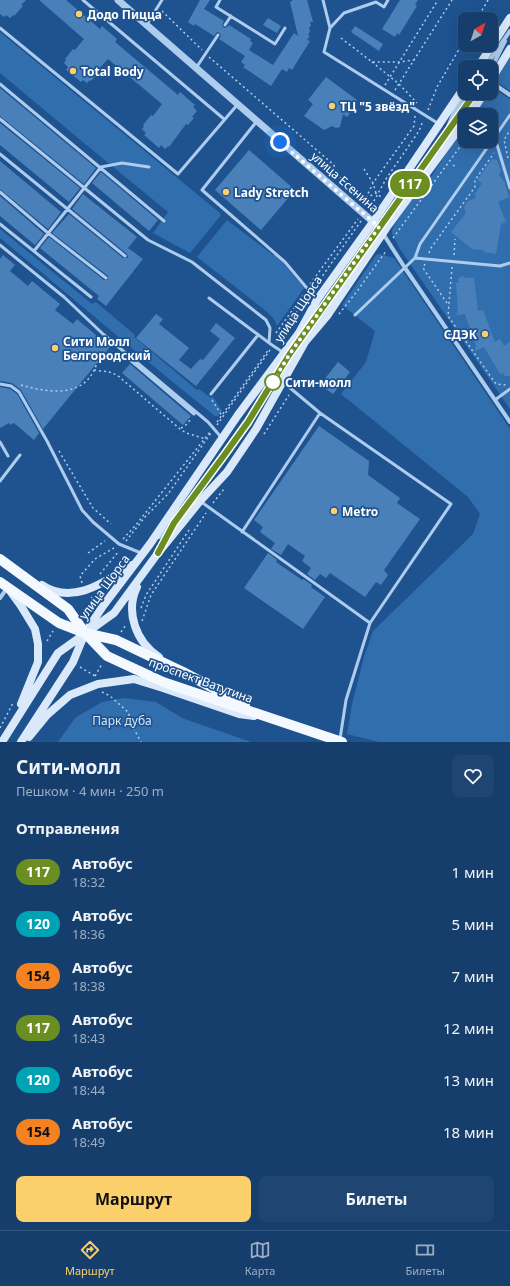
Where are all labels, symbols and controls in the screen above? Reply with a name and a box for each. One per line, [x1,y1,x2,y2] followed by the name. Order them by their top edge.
[87,6,162,23] place label: Додо Пицца
[74,9,84,19] marker: Додо Пицца
[458,12,498,52] north arrow
[458,12,498,148] map controls
[458,60,498,100] button: locate
[81,63,144,80] place label: Total Body
[68,66,78,76] marker: Total Body
[340,98,415,115] place label: ТЦ "5 звёзд"
[327,101,337,111] marker: ТЦ "5 звёзд"
[458,108,498,148] button: layers
[270,132,290,152] your location
[307,148,383,216] street label: улица Есенина
[387,171,433,197] line badge: 117
[398,174,422,193] text: 117
[234,184,309,201] place label: Lady Stretch
[221,187,231,197] marker: Lady Stretch
[270,272,326,346] street label: улица Щорса
[444,326,478,343] place label: СДЭК
[480,329,490,339] marker: СДЭК
[63,333,151,364] place label: Сити Молл Белгородский
[50,343,60,353] marker: Сити Молл Белгородский
[264,373,282,391] marker: Сити-молл
[285,374,351,391] place label: Сити-молл
[342,503,378,520] place label: Metro
[329,506,339,516] marker: Metro
[75,551,133,623] street label: улица Щорса
[147,653,255,707] street label: проспект Ватутина
[92,712,152,729] park label: Парк дуба
[16,754,121,780] text: Сити-молл
[452,755,494,797] button: heart
[16,782,164,800] text: Пешком · 4 мин · 250 m
[16,818,120,838] text: Отправления
[72,853,133,873] text: Автобус
[26,862,50,881] text: 117
[451,862,494,882] text: 1 мин
[72,873,105,891] text: 18:32
[72,905,133,925] text: Автобус
[26,914,50,933] text: 120
[451,914,494,934] text: 5 мин
[72,925,105,943] text: 18:36
[72,957,133,977] text: Автобус
[26,966,50,985] text: 154
[451,966,494,986] text: 7 мин
[72,977,105,995] text: 18:38
[72,1009,133,1029] text: Автобус
[26,1018,50,1037] text: 117
[443,1018,494,1038] text: 12 мин
[72,1029,105,1047] text: 18:43
[72,1061,133,1081] text: Автобус
[26,1070,50,1089] text: 120
[443,1070,494,1090] text: 13 мин
[72,1081,105,1099] text: 18:44
[72,1113,133,1133] text: Автобус
[26,1122,50,1141] text: 154
[443,1122,494,1142] text: 18 мин
[72,1133,105,1151] text: 18:49
[16,1176,251,1222] button: Маршрут
[259,1176,494,1222] button: Билеты
[65,1239,115,1278] tab: Маршрут
[245,1239,275,1278] tab: Карта
[406,1239,445,1278] tab: Билеты

